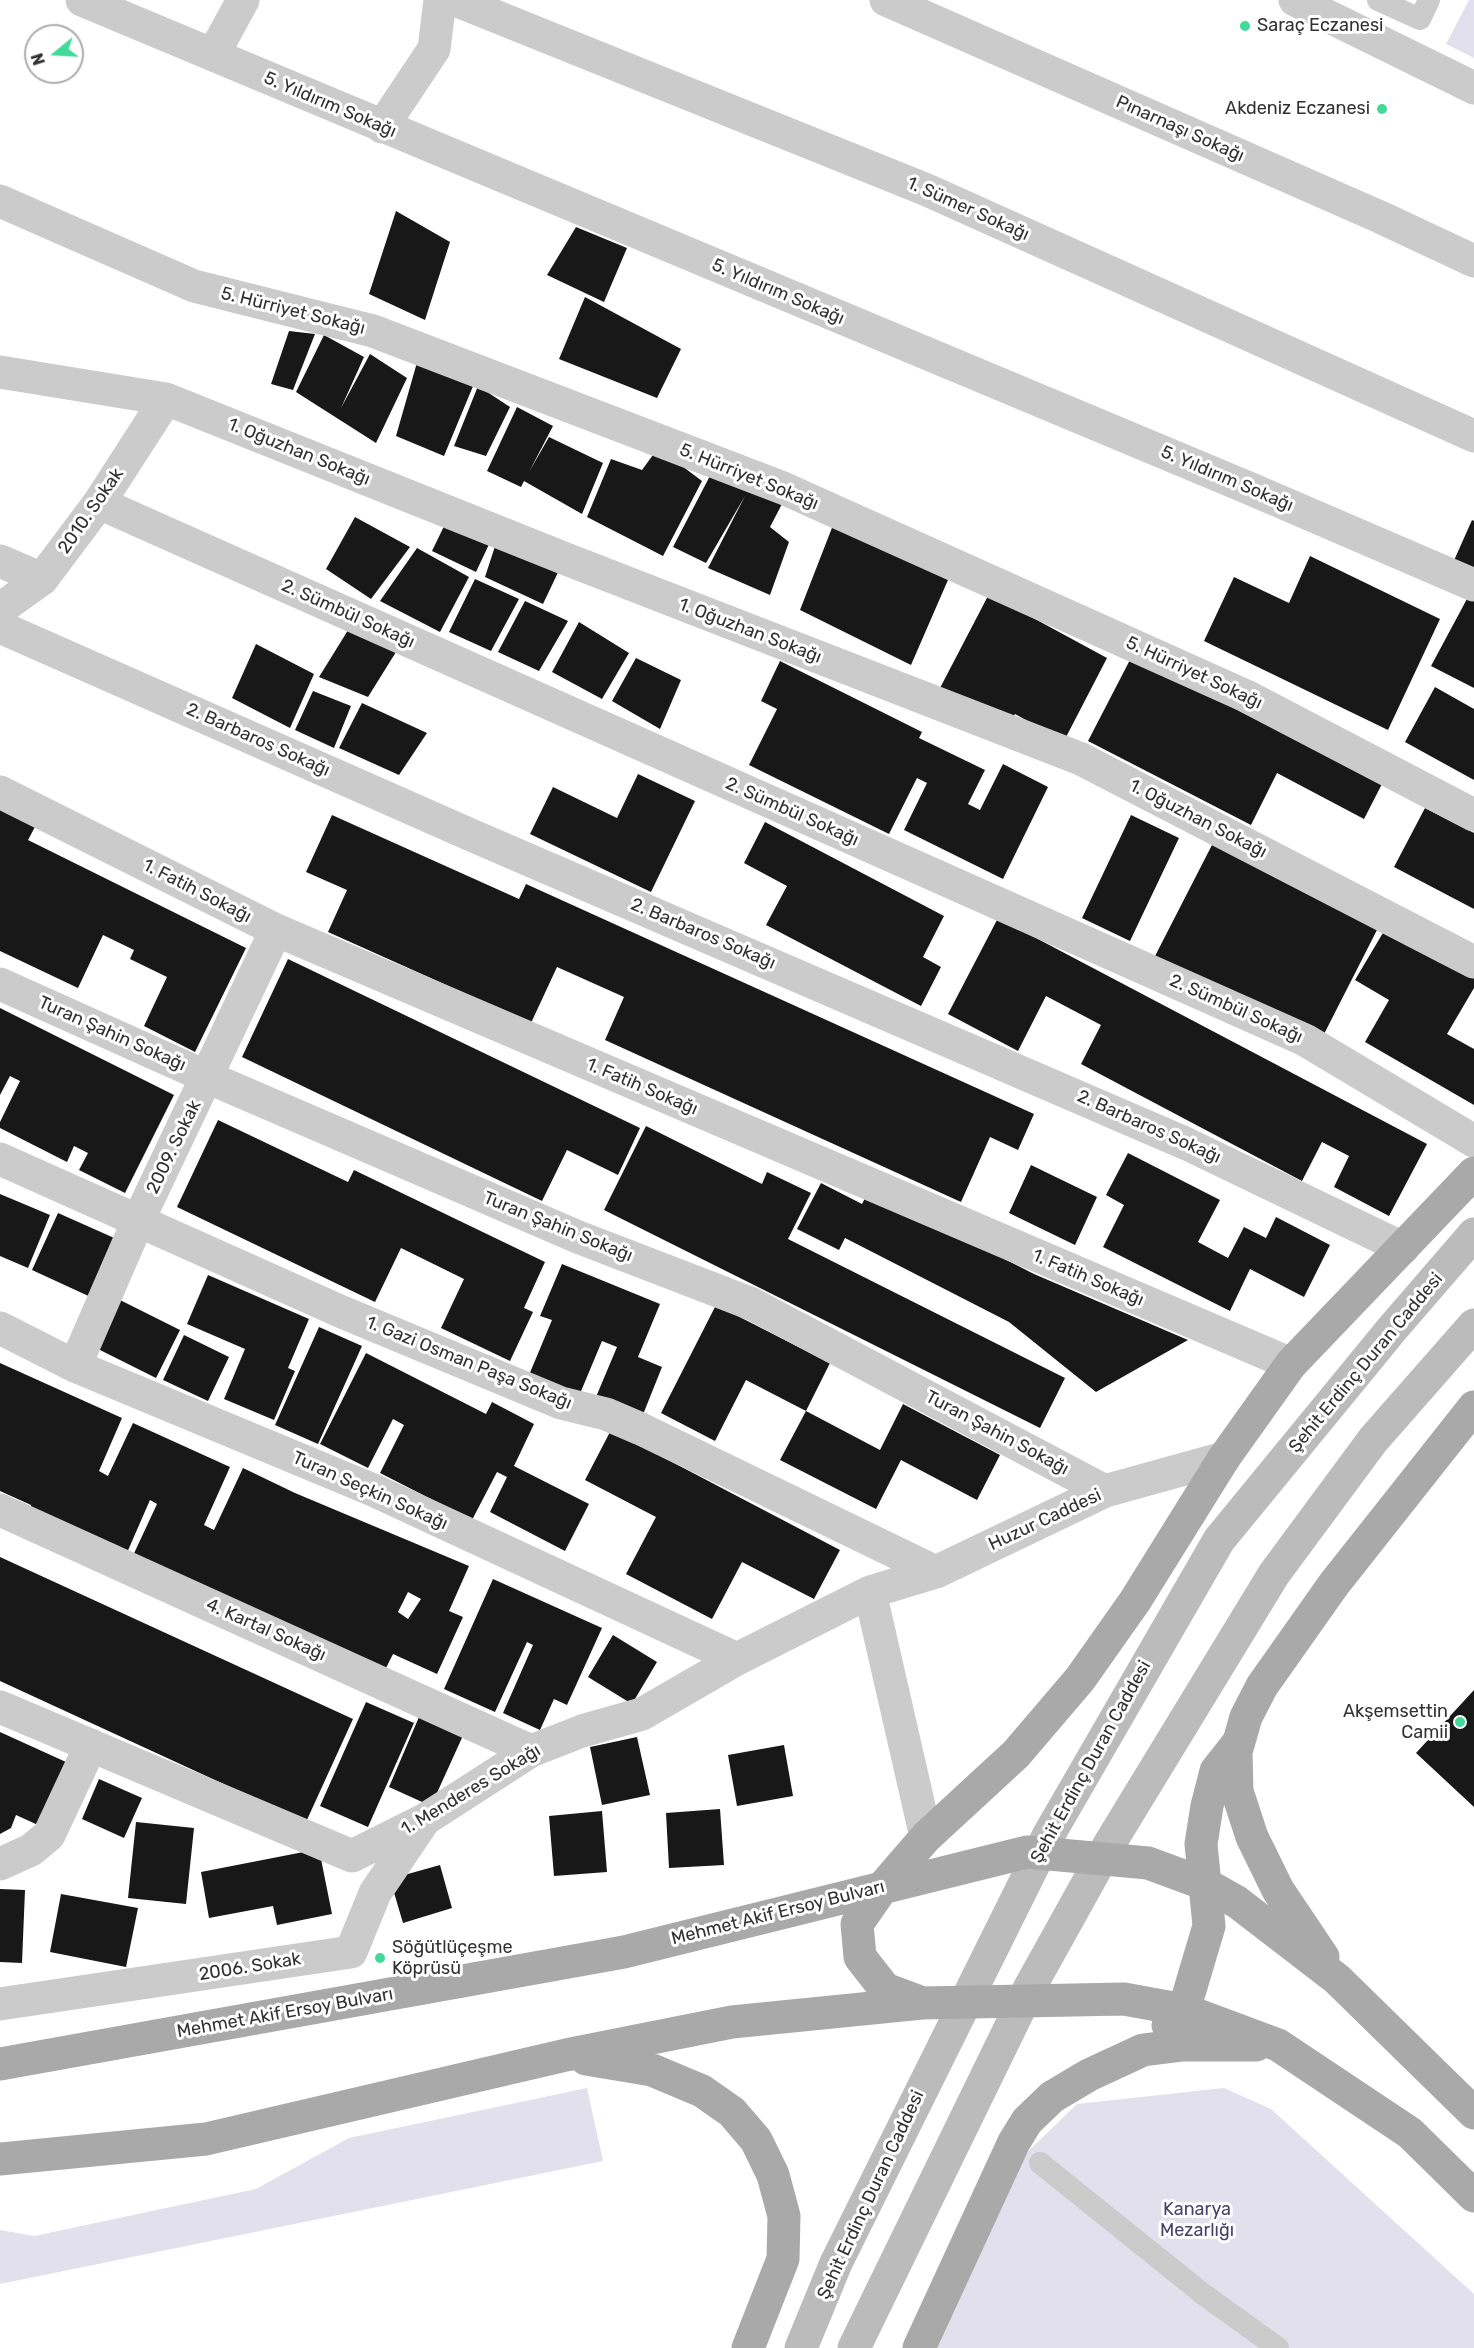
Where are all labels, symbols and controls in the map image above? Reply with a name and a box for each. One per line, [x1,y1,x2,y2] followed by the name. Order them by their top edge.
[1257,15,1383,37] place label: Saraç Eczanesi
[1238,19,1252,33] marker: Saraç Eczanesi
[24,24,84,84] north arrow
[27,51,49,68] text: N
[260,67,400,143] street label: 5. Yıldırım Sokağı
[1113,91,1247,167] street label: Pınarnaşı Sokağı
[1225,98,1370,120] place label: Akdeniz Eczanesi
[1375,102,1389,116] marker: Akdeniz Eczanesi
[903,172,1033,246] street label: 1. Sümer Sokağı
[708,254,848,330] street label: 5. Yıldırım Sokağı
[219,283,367,339] street label: 5. Hürriyet Sokağı
[225,414,373,490] street label: 1. Oğuzhan Sokağı
[676,439,822,515] street label: 5. Hürriyet Sokağı
[1157,441,1297,517] street label: 5. Yıldırım Sokağı
[54,464,128,558] street label: 2010. Sokak
[278,575,418,653] street label: 2. Sümbül Sokağı
[675,594,825,668] street label: 1. Oğuzhan Sokağı
[1122,632,1266,714] street label: 5. Hürriyet Sokağı
[183,699,333,781] street label: 2. Barbaros Sokağı
[722,773,862,851] street label: 2. Sümbül Sokağı
[1126,775,1270,863] street label: 1. Oğuzhan Sokağı
[139,854,255,928] street label: 1. Fatih Sokağı
[627,894,779,974] street label: 2. Barbaros Sokağı
[1166,970,1306,1048] street label: 2. Sümbül Sokağı
[35,992,189,1076] street label: Turan Şahin Sokağı
[583,1054,701,1120] street label: 1. Fatih Sokağı
[1074,1086,1224,1168] street label: 2. Barbaros Sokağı
[142,1097,206,1197] street label: 2009. Sokak
[480,1187,636,1267] street label: Turan Şahin Sokağı
[1029,1245,1147,1311] street label: 1. Fatih Sokağı
[1284,1269,1448,1457] street label: Şehit Erdinç Duran Caddesi
[363,1312,575,1414] street label: 1. Gazi Osman Paşa Sokağı
[922,1386,1072,1480] street label: Turan Şahin Sokağı
[289,1447,451,1535] street label: Turan Seçkin Sokağı
[985,1484,1105,1556] street label: Huzur Caddesi
[203,1594,329,1666] street label: 4. Kartal Sokağı
[1026,1657,1156,1867] street label: Şehit Erdinç Duran Caddesi
[1343,1701,1448,1744] place label: Akşemsettin Camii
[1453,1715,1467,1729] marker: Akşemsettin Camii
[397,1740,545,1840] street label: 1. Menderes Sokağı
[669,1876,887,1950] street label: Mehmet Akif Ersoy Bulvarı
[392,1937,513,1980] place label: Söğütlüçeşme Köprüsü
[197,1948,303,1986] street label: 2006. Sokak
[373,1951,387,1965] marker: Söğütlüçeşme Köprüsü
[175,1983,395,2043] street label: Mehmet Akif Ersoy Bulvarı
[813,2087,929,2303] street label: Şehit Erdinç Duran Caddesi
[1160,2199,1234,2242] park label: Kanarya Mezarlığı

